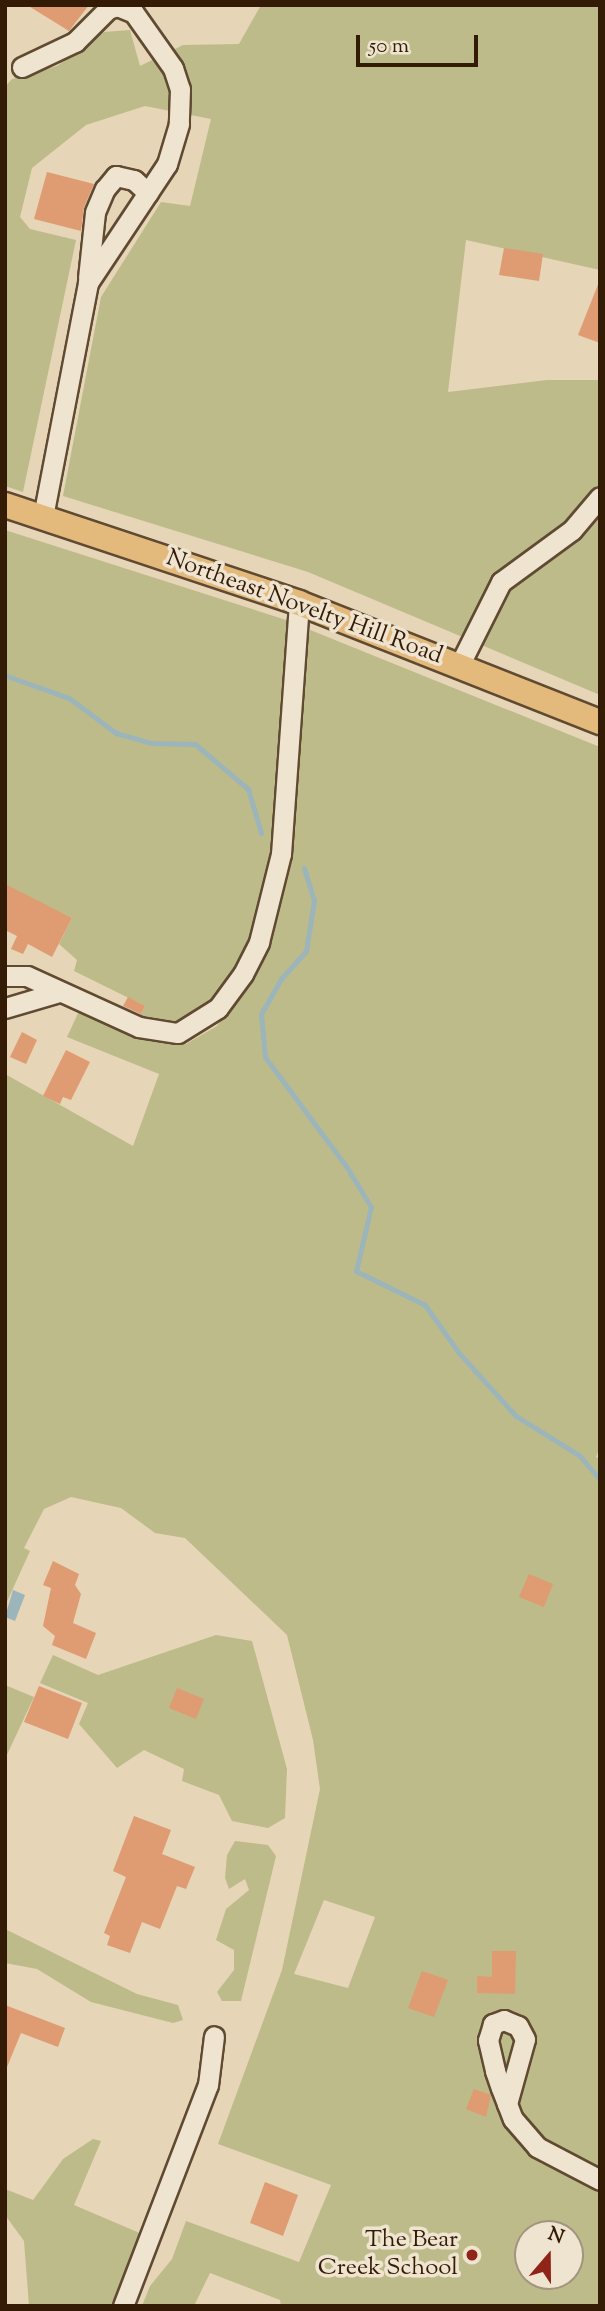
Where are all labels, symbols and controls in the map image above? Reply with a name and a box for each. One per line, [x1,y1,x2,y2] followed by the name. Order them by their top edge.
[360,21,482,65] scale bar
[369,32,409,62] text: 50 m
[162,545,446,671] street label: Northeast Novelty Hill Road
[514,2220,584,2290] north arrow
[544,2221,567,2252] text: N
[318,2227,458,2283] place label: The Bear Creek School
[464,2247,480,2263] marker: The Bear Creek School

